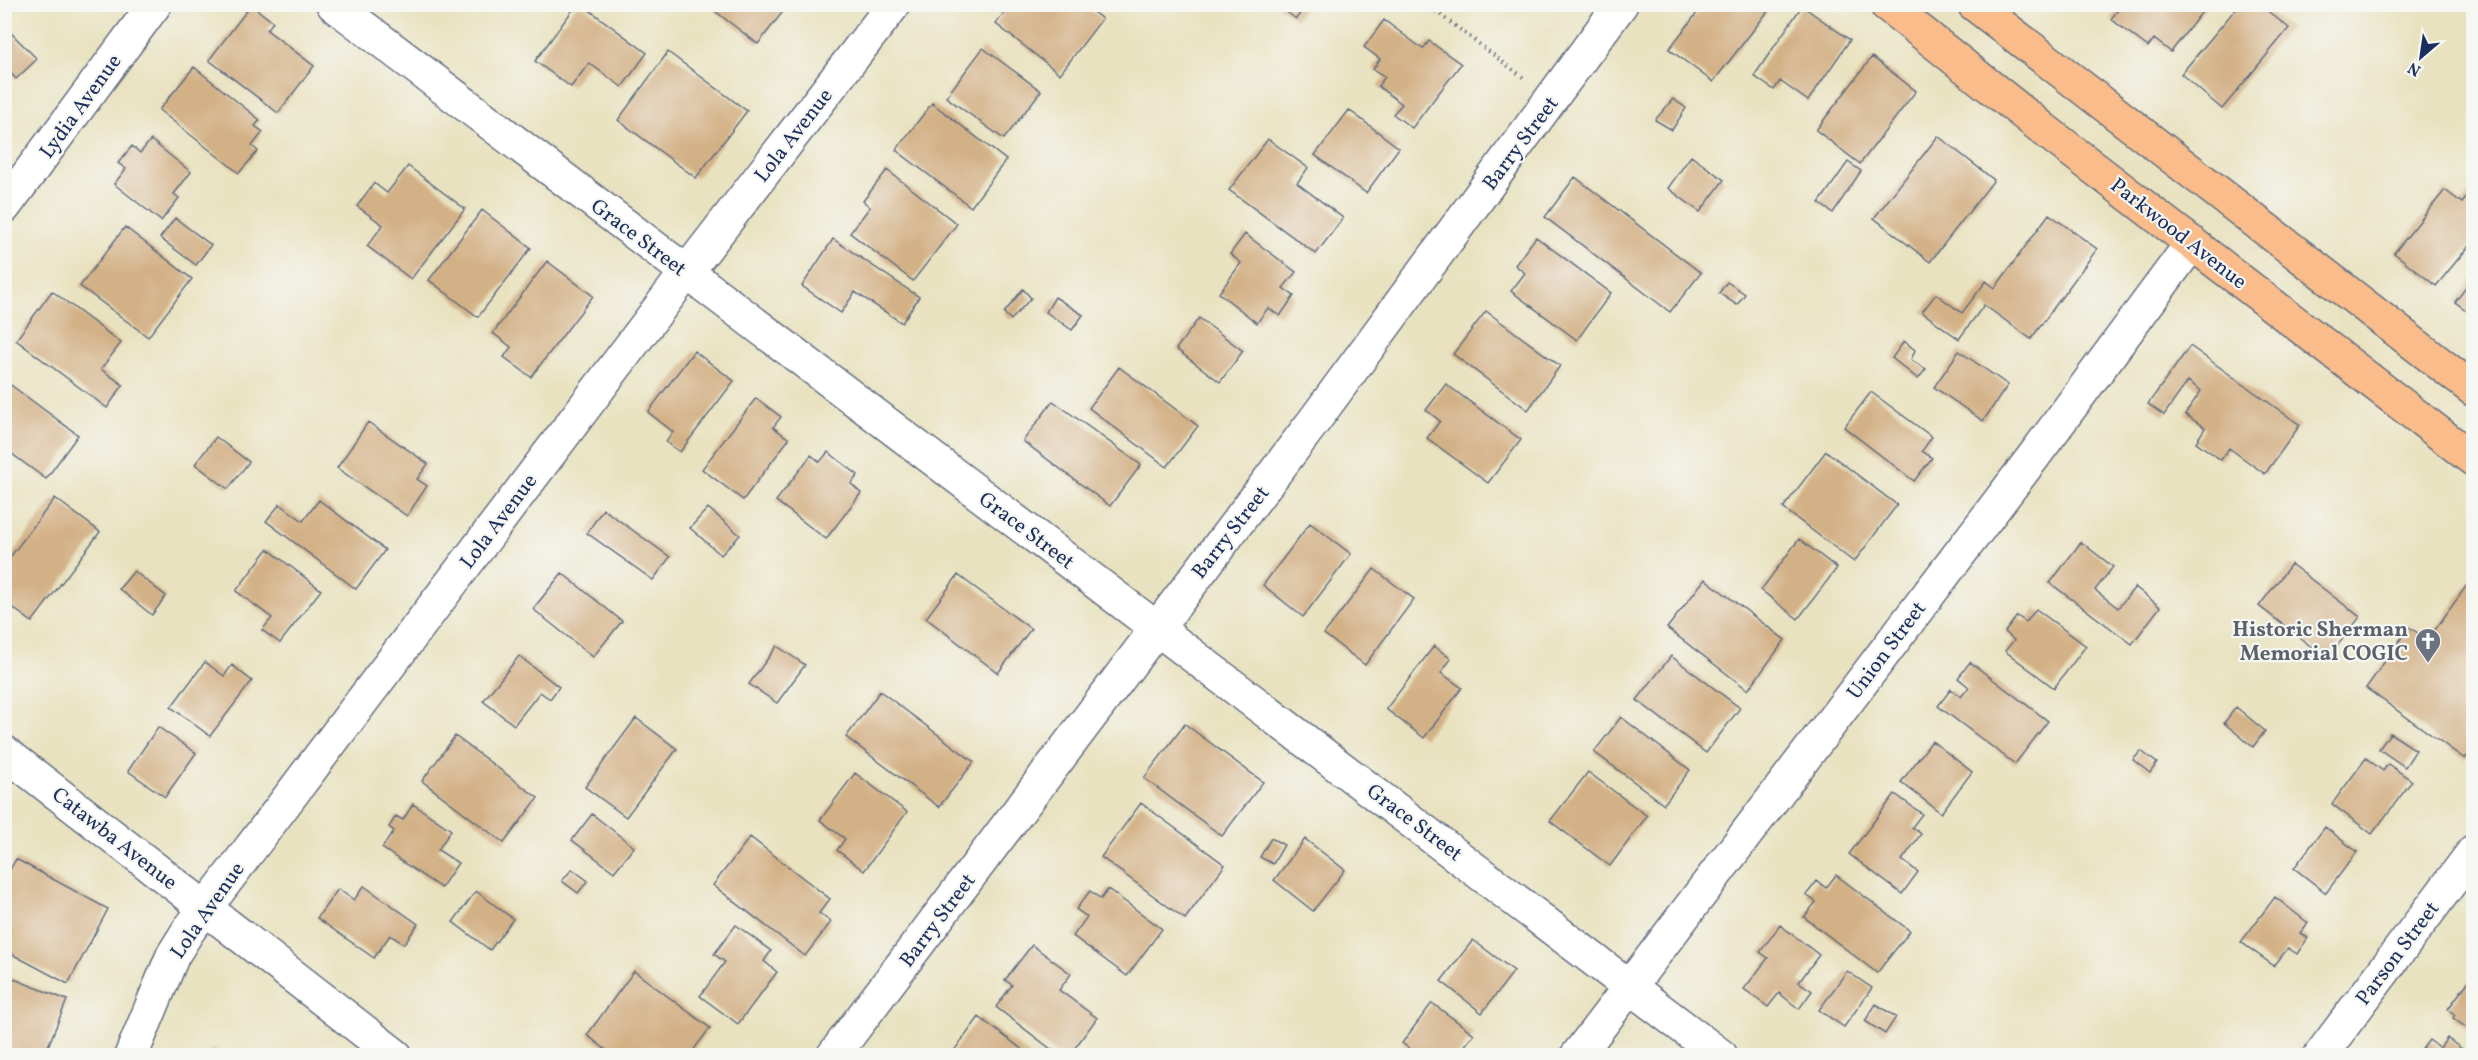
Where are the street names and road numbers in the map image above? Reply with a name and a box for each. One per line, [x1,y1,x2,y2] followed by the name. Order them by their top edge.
[33,49,129,165] street label: Lydia Avenue
[748,83,840,189] street label: Lola Avenue
[1476,91,1566,197] street label: Barry Street
[2104,172,2252,297] street label: Parkwood Avenue
[584,193,692,284] street label: Grace Street
[454,468,545,575] street label: Lola Avenue
[1186,480,1277,586] street label: Barry Street
[972,486,1080,577] street label: Grace Street
[1841,596,1934,706] street label: Union Street
[1360,778,1468,869] street label: Grace Street
[45,781,183,897] street label: Catawba Avenue
[164,856,252,965] street label: Lola Avenue
[893,868,983,974] street label: Barry Street
[2349,896,2447,1012] street label: Parson Street

